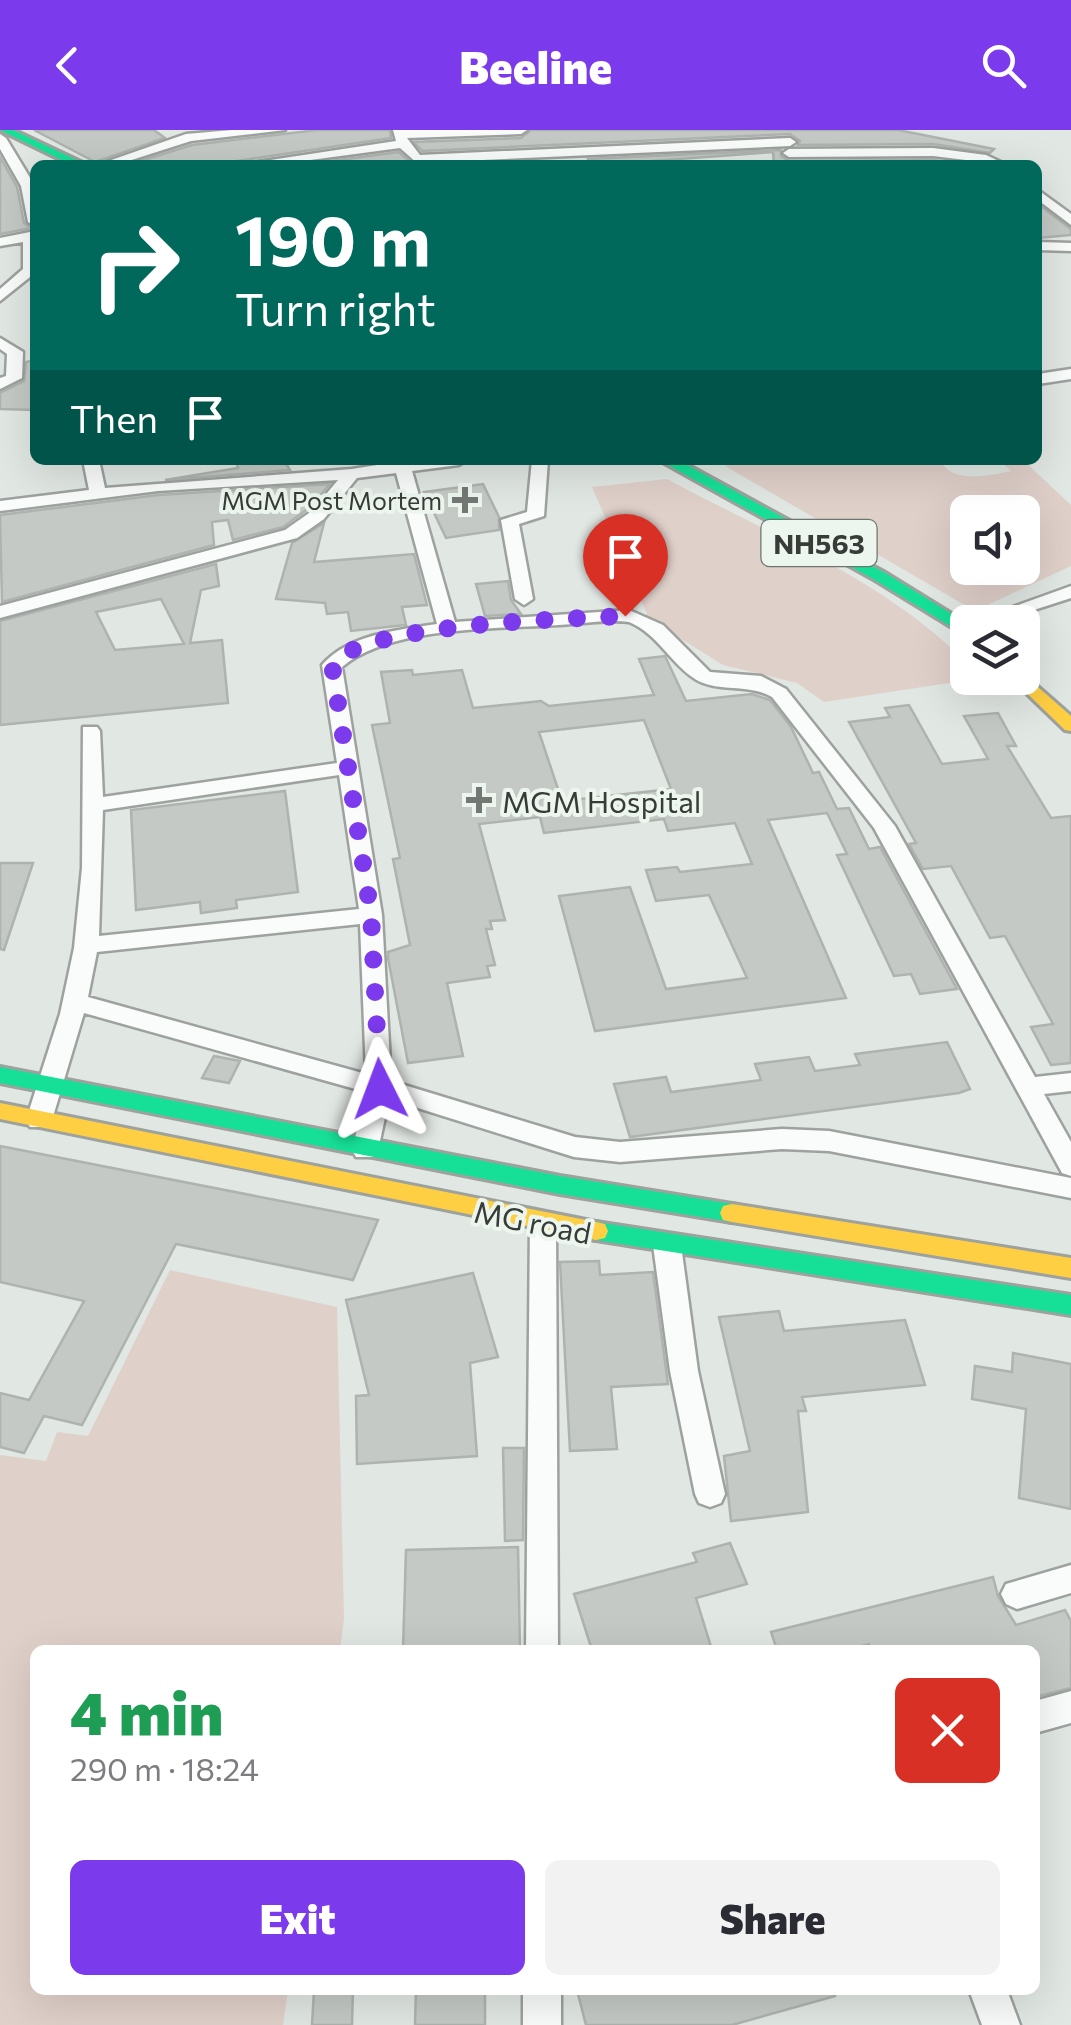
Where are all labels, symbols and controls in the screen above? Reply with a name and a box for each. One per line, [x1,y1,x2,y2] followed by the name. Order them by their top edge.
[40,38,95,93] icon: back
[459,38,612,93] text: Beeline
[976,38,1031,93] icon: search
[235,195,431,280] text: 190 m
[70,200,200,330] icon: right
[235,280,436,335] text: Turn right
[178,390,233,445] icon: arrive
[70,394,158,441] text: Then
[221,485,442,515] place label: MGM Post Mortem
[452,487,478,513] marker: MGM Post Mortem
[950,495,1040,695] map controls
[950,495,1040,585] button: sound
[583,514,668,617] pin
[762,520,876,566] road number: NH563
[598,529,653,584] icon: arrive
[950,605,1040,695] button: layers
[502,782,701,819] place label: MGM Hospital
[466,787,492,813] marker: MGM Hospital
[328,1037,432,1141] position arrow
[471,1192,595,1250] street label: MG road
[70,1674,223,1747] text: 4 min
[895,1678,1000,1783] button: close
[70,1748,259,1788] text: 290 m · 18:24
[70,1860,525,1975] button: Exit
[545,1860,1000,1975] button: Share

